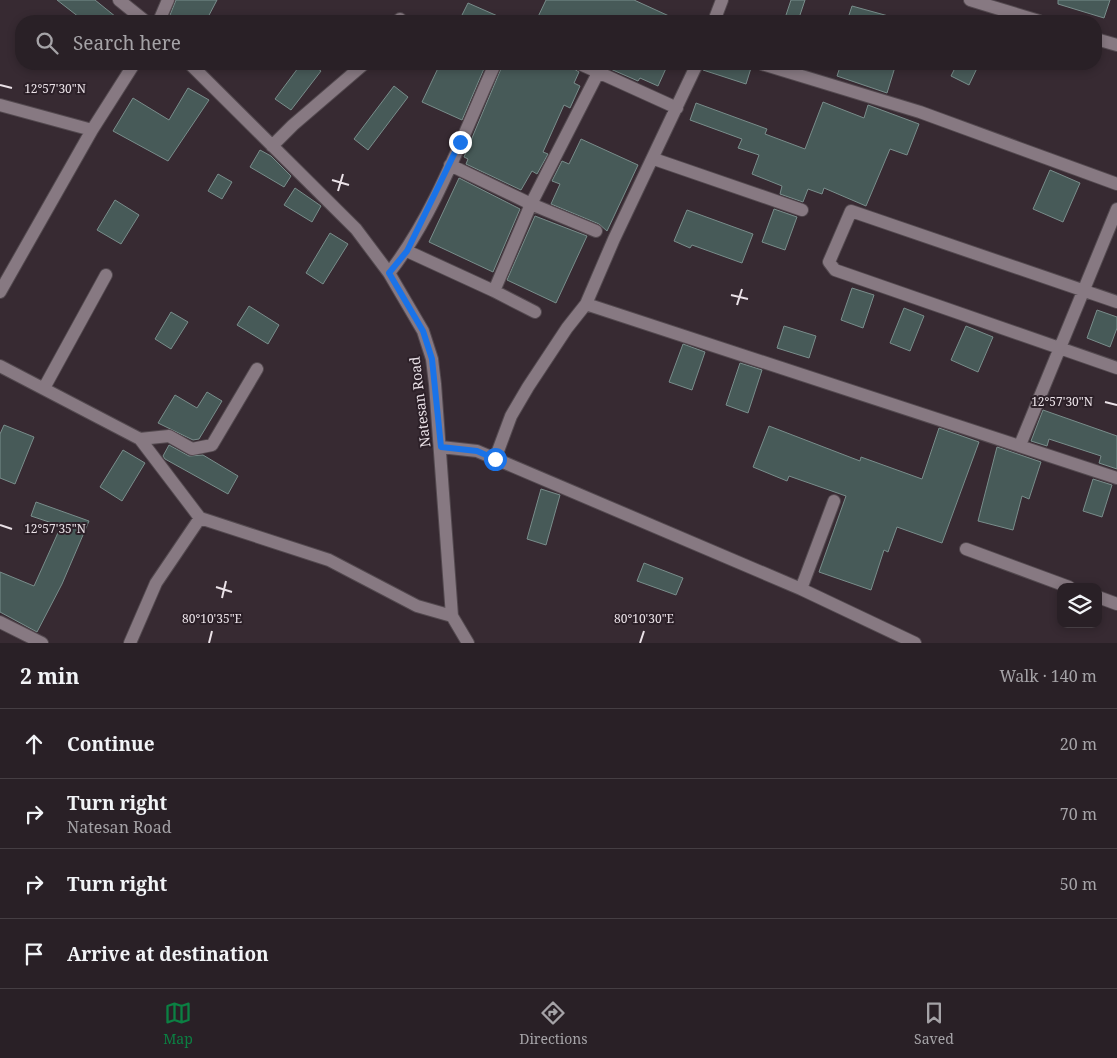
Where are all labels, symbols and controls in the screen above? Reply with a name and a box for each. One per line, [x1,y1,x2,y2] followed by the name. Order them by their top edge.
[15,15,1102,70] search box
[33,29,61,57] icon: search
[73,30,181,56] text: Search here
[24,80,86,97] text: 12°57'30"N
[449,131,472,154] route end
[404,355,435,449] street label: Natesan Road
[1031,393,1093,410] text: 12°57'30"N
[484,448,507,471] route start
[24,520,86,537] text: 12°57'35"N
[1057,583,1102,628] map controls
[1057,583,1102,628] button: layers
[182,610,242,627] text: 80°10'35"E
[614,610,674,627] text: 80°10'30"E
[20,662,79,690] text: 2 min
[1000,665,1097,687] text: Walk · 140 m
[20,730,48,758] icon: ahead
[67,731,155,757] text: Continue
[1060,733,1097,755] text: 20 m
[67,790,167,816] text: Turn right
[20,800,48,828] icon: right
[1060,803,1097,825] text: 70 m
[67,816,172,838] text: Natesan Road
[20,870,48,898] icon: right
[67,871,167,897] text: Turn right
[1060,873,1097,895] text: 50 m
[20,940,48,968] icon: arrive
[67,941,269,967] text: Arrive at destination
[163,999,193,1048] tab: Map
[519,999,588,1048] tab: Directions
[914,999,954,1048] tab: Saved

